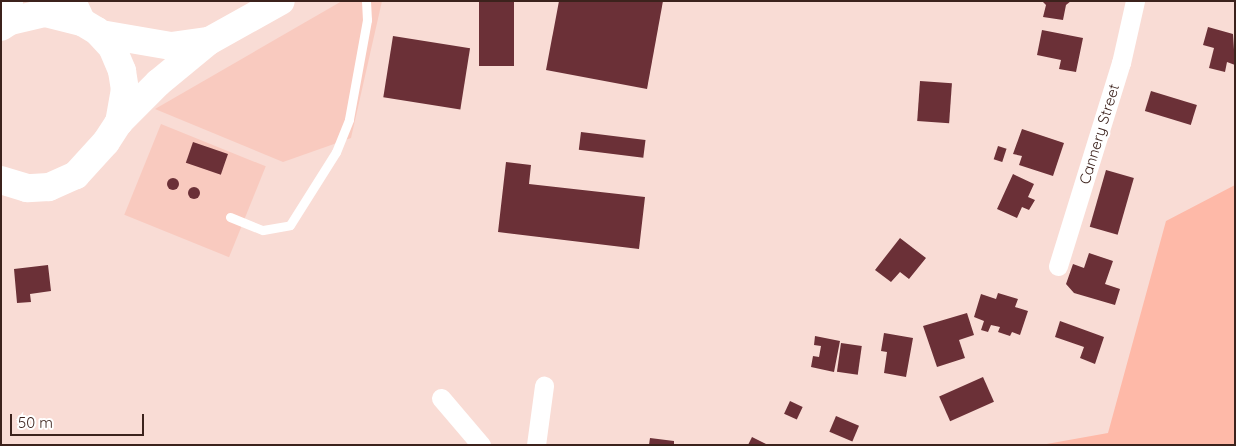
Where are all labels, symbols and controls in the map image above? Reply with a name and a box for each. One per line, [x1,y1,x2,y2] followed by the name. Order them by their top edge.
[1075,82,1123,186] street label: Cannery Street
[12,404,146,436] scale bar
[18,413,53,432] text: 50 m

